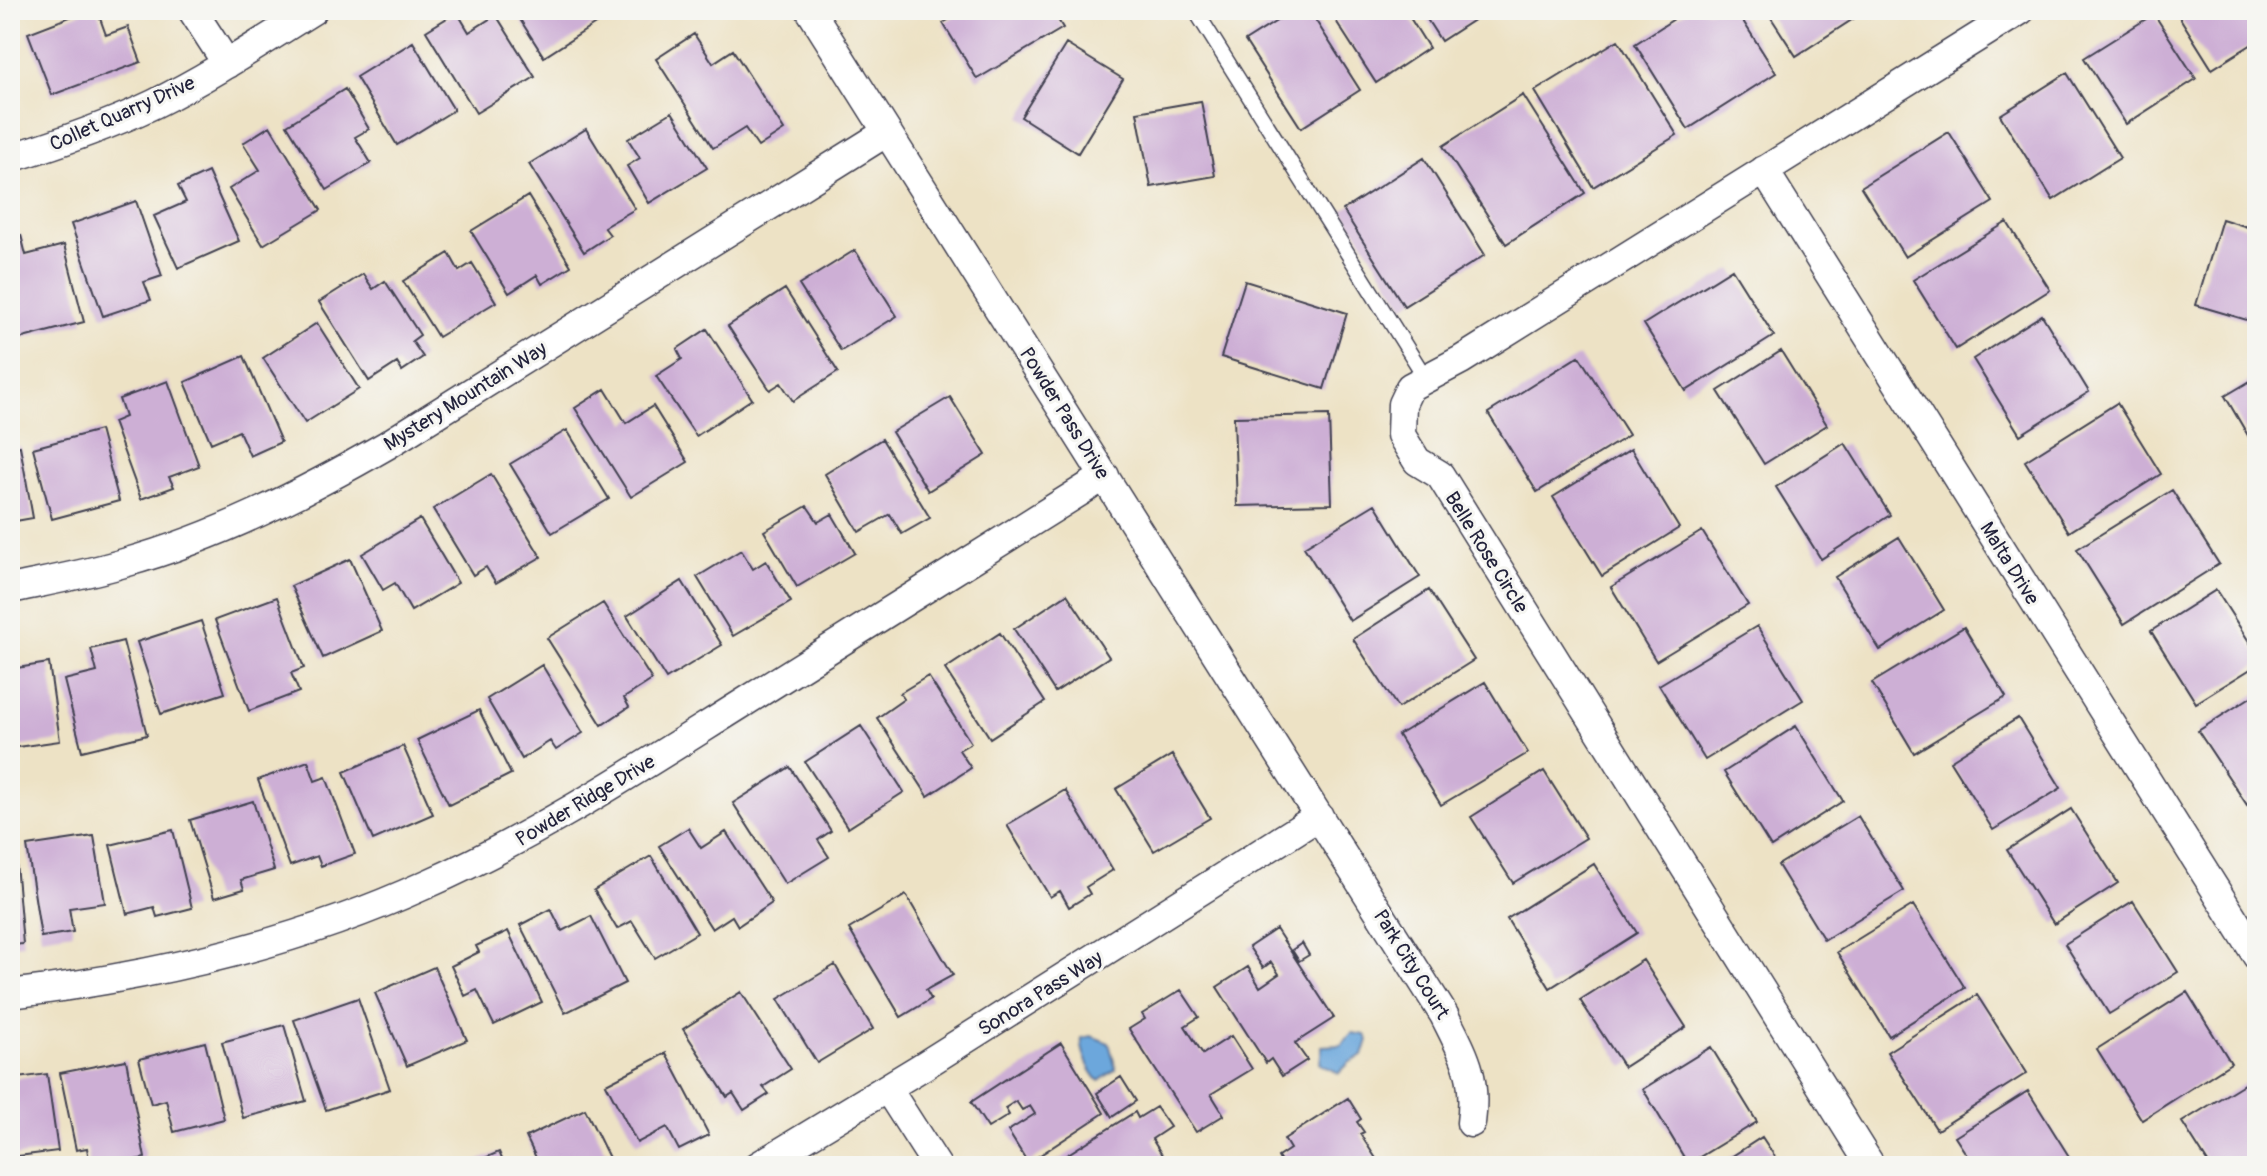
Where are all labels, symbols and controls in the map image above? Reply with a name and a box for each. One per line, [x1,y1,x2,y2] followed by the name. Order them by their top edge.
[46,70,199,157] street label: Collet Quarry Drive
[379,336,552,457] street label: Mystery Mountain Way
[1014,343,1115,484] street label: Powder Pass Drive
[1439,487,1534,618] street label: Belle Rose Circle
[1974,517,2045,609] street label: Malta Drive
[511,749,660,852] street label: Powder Ridge Drive
[1368,905,1456,1024] street label: Park City Court
[973,945,1108,1042] street label: Sonora Pass Way

